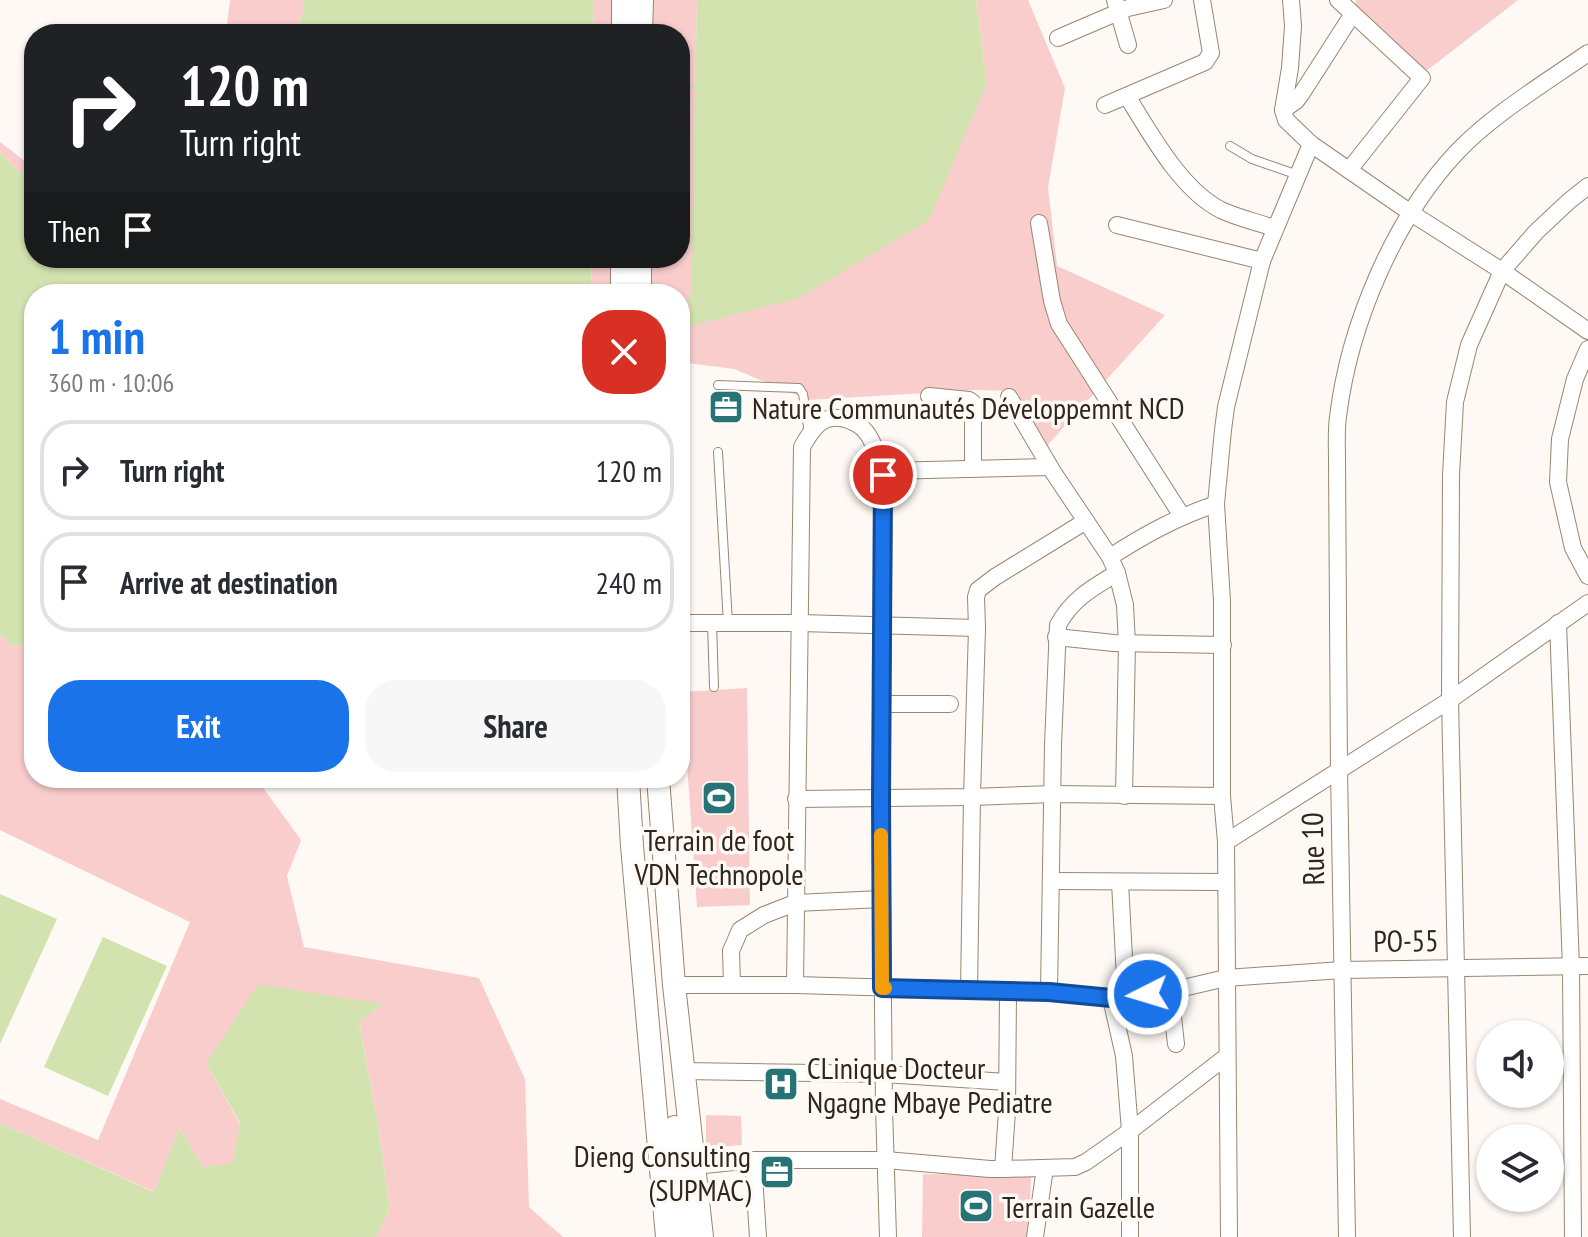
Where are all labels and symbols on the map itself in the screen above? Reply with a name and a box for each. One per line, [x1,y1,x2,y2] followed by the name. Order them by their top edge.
[707,388,745,426] office icon: Nature Communautés Développemnt NCD
[752,388,1184,427] place label: Nature Communautés Développemnt NCD
[849,441,917,509] pin
[700,779,738,817] sports icon: Terrain de foot VDN Technopole
[1292,812,1332,886] street label: Rue 10
[633,820,804,893] place label: Terrain de foot VDN Technopole
[1373,920,1439,960] street label: PO-55
[1106,952,1190,1036] position arrow
[807,1048,1053,1121] place label: CLinique Docteur Ngagne Mbaye Pediatre
[762,1065,800,1103] hospital icon: CLinique Docteur Ngagne Mbaye Pediatre
[574,1136,751,1209] place label: Dieng Consulting (SUPMAC)
[758,1153,796,1191] office icon: Dieng Consulting (SUPMAC)
[957,1187,995,1225] sports icon: Terrain Gazelle
[1002,1187,1155,1226] place label: Terrain Gazelle

